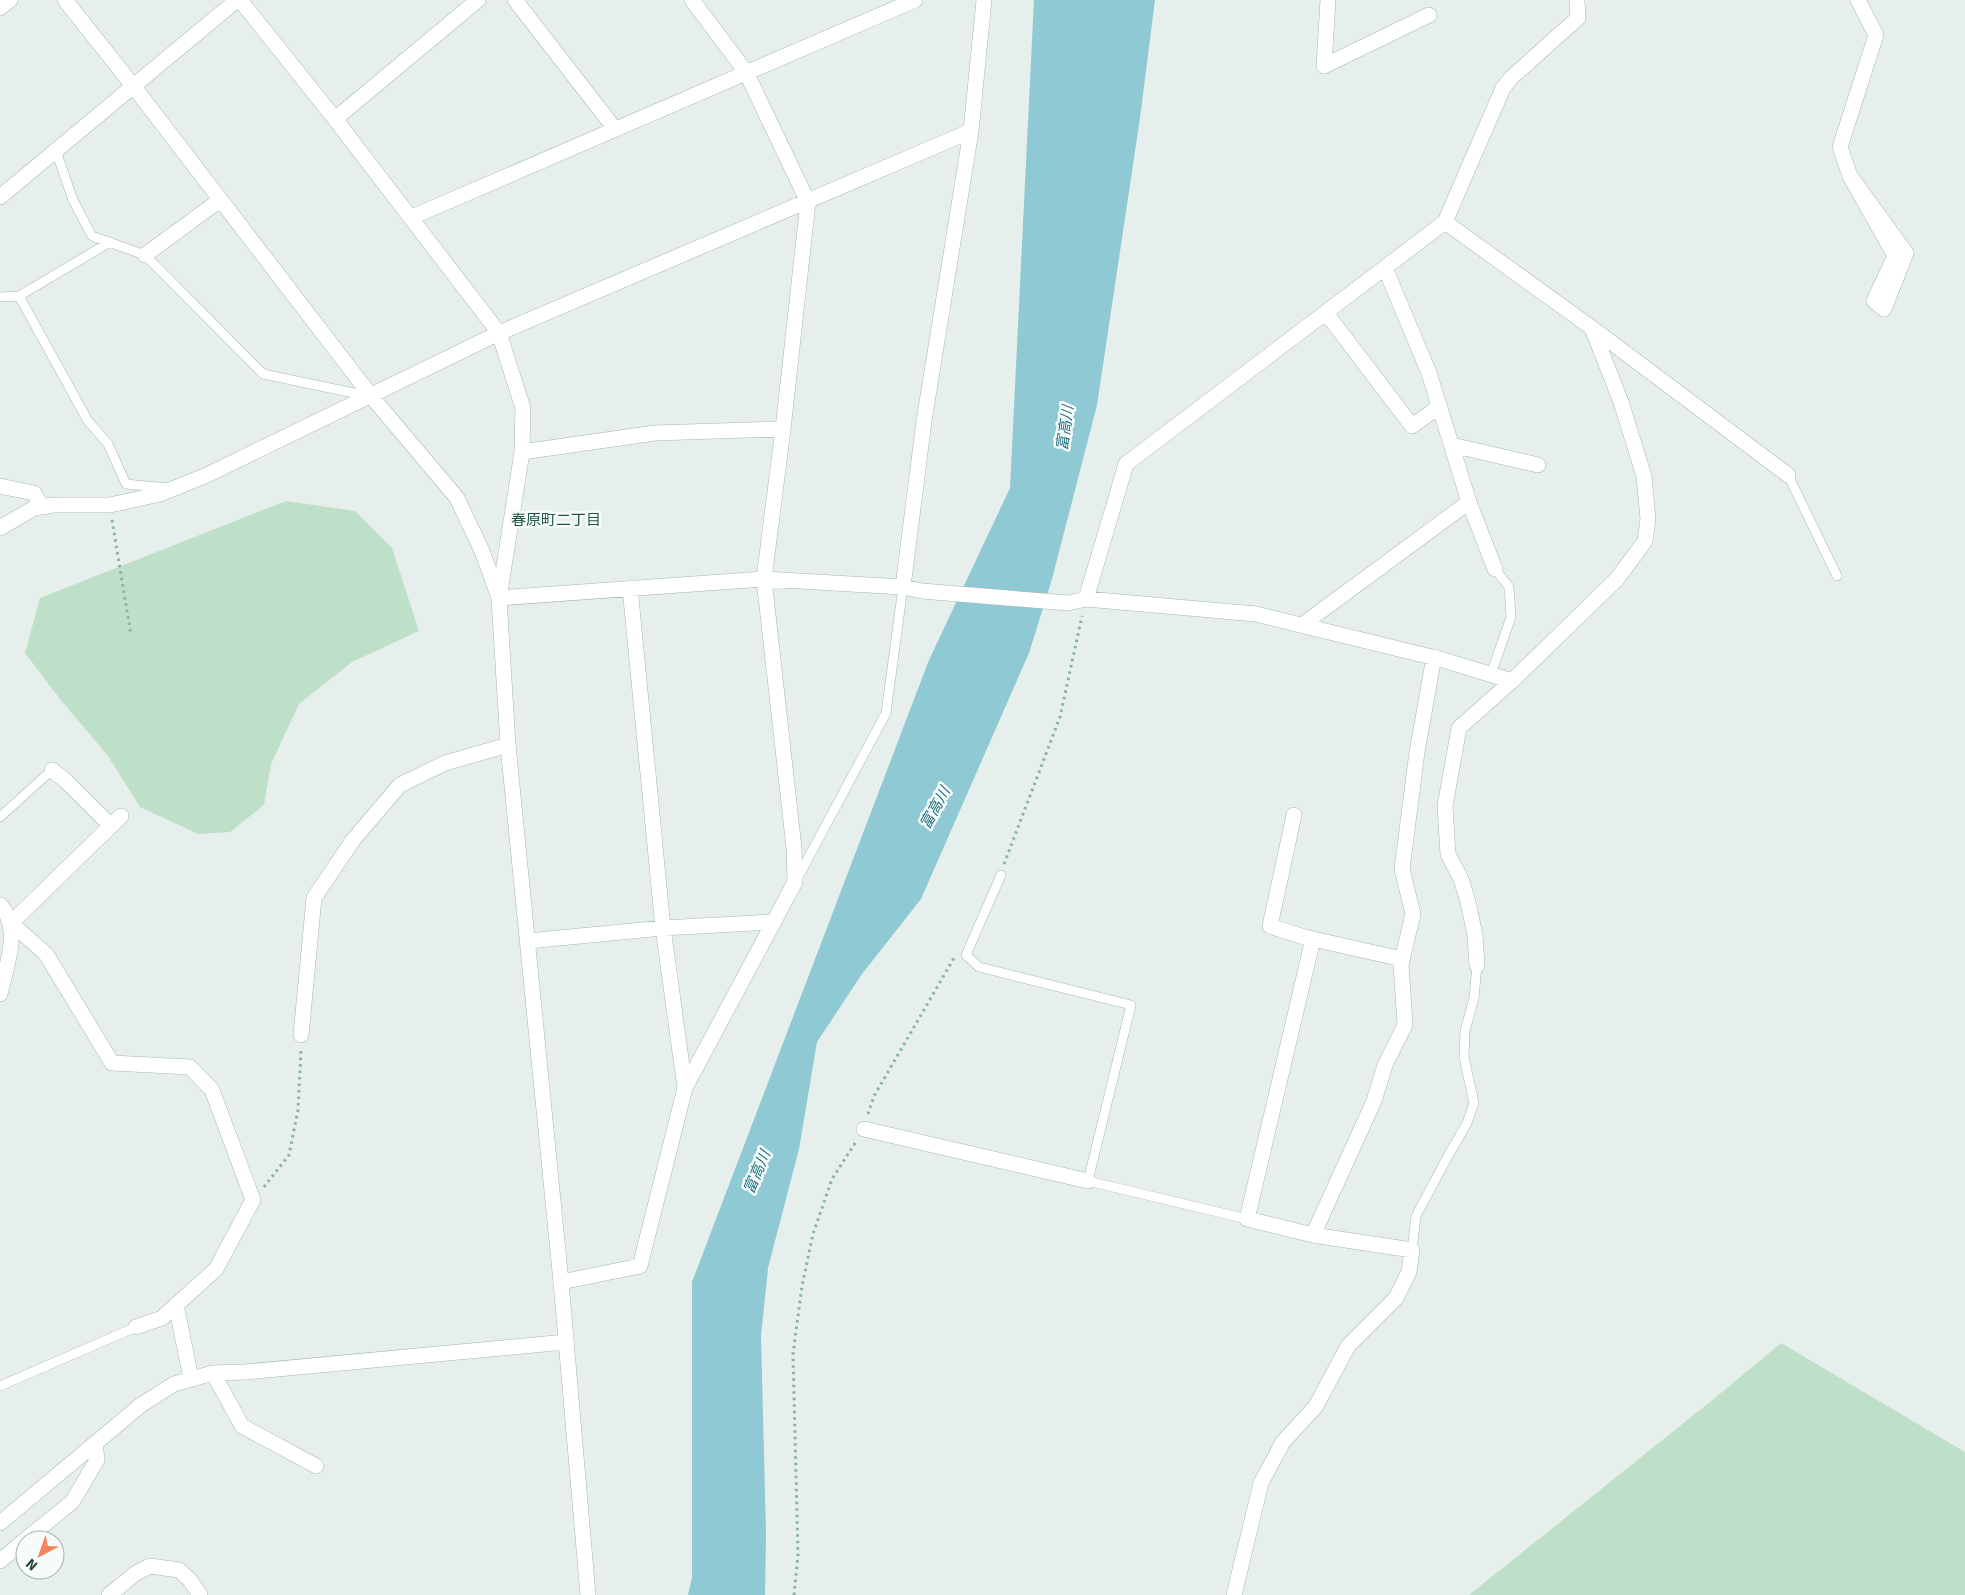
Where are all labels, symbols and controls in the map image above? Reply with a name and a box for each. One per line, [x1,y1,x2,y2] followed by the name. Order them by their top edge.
[1053,402,1077,452] water label: 富高川
[511,511,601,529] district label: 春原町二丁目
[916,782,955,832] water label: 富高川
[740,1146,775,1196] water label: 富高川
[15,1530,65,1580] north arrow
[23,1555,41,1574] text: N

